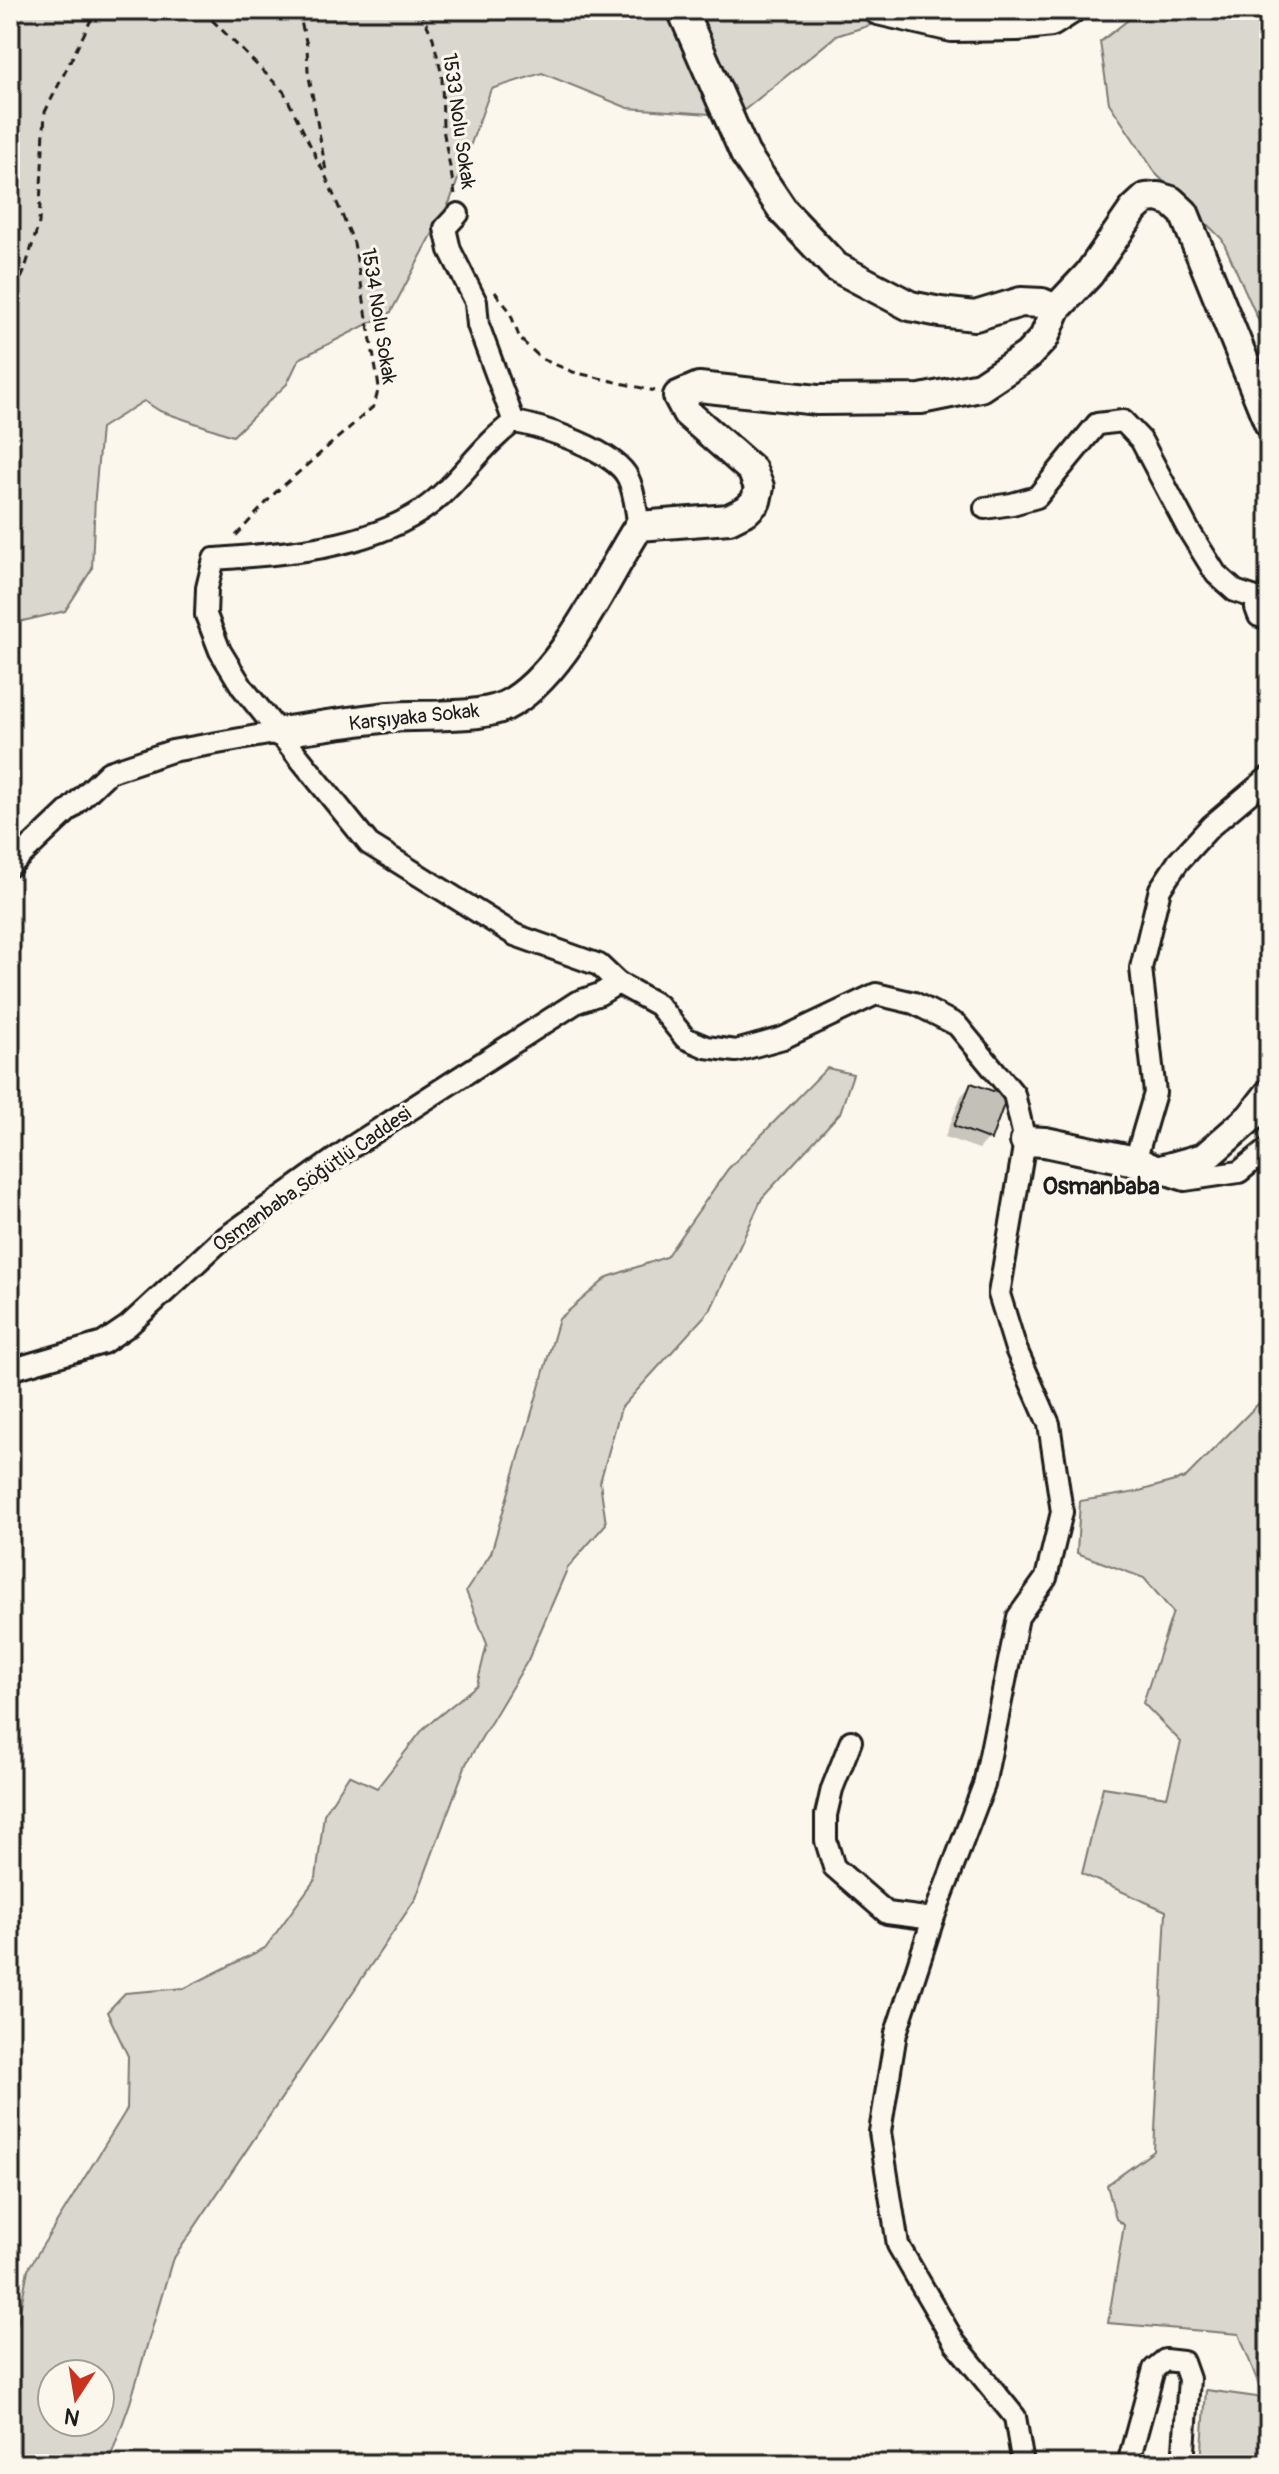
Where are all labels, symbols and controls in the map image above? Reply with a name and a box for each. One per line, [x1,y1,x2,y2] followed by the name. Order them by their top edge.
[437,51,481,191] street label: 1533 Nolu Sokak
[356,246,402,387] street label: 1534 Nolu Sokak
[348,698,481,736] street label: Karşıyaka Sokak
[208,1101,416,1257] street label: Osmanbaba Söğütlü Caddesi
[1042,1172,1160,1201] district label: Osmanbaba
[36,2358,116,2438] north arrow
[62,2401,82,2432] text: N

